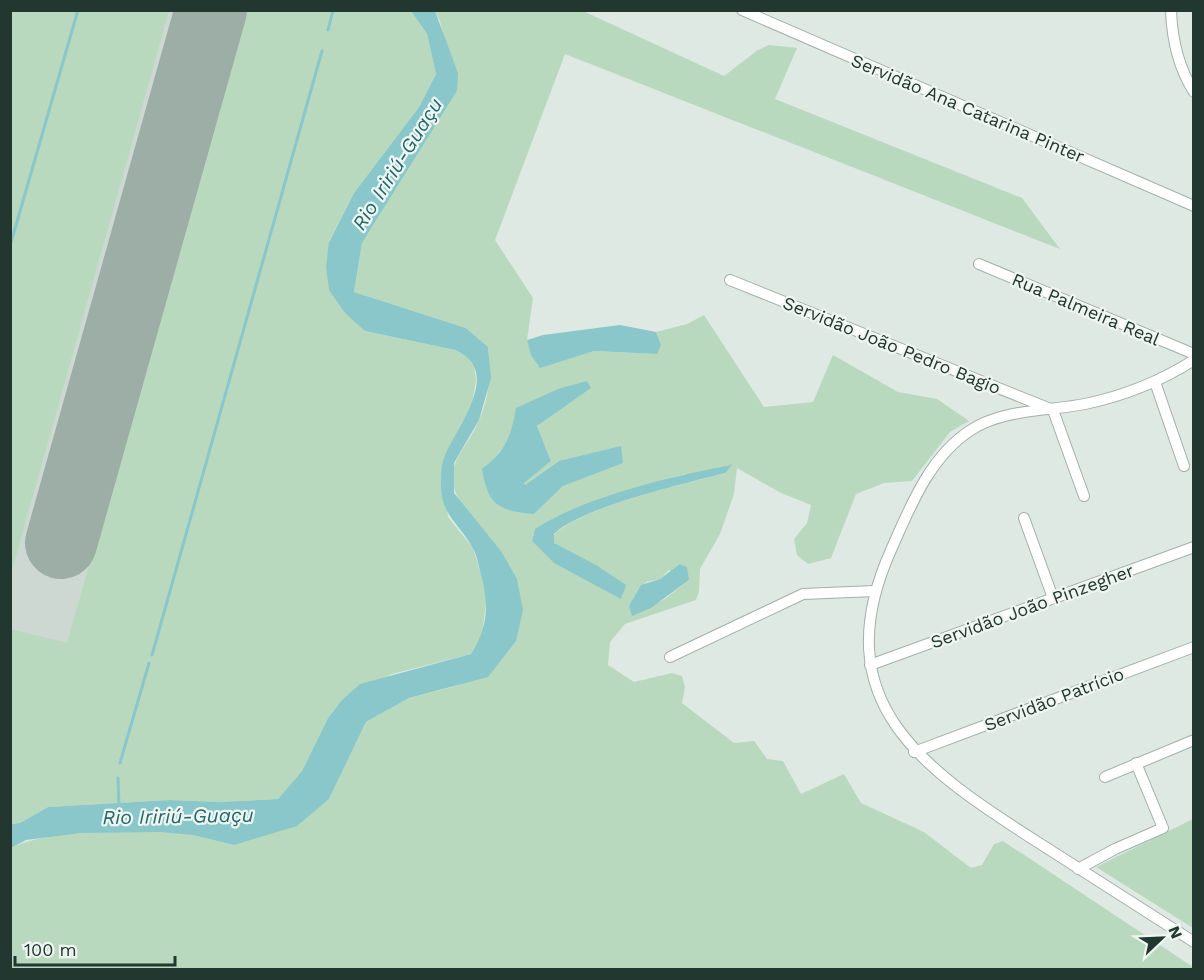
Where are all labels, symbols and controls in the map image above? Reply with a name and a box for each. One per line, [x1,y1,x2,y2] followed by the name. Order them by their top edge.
[848,49,1088,167] street label: Servidão Ana Catarina Pinter
[347,94,447,234] water label: Rio Iririú-Guaçu
[1009,268,1164,350] street label: Rua Palmeira Real
[780,292,1004,398] street label: Servidão João Pedro Bagio
[928,559,1136,653] street label: Servidão João Pinzegher
[981,663,1127,735] street label: Servidão Patrício
[102,803,254,829] water label: Rio Iririú-Guaçu
[1132,908,1192,968] north arrow
[1164,923,1186,942] text: N
[15,929,176,967] scale bar
[24,939,77,960] text: 100 m

